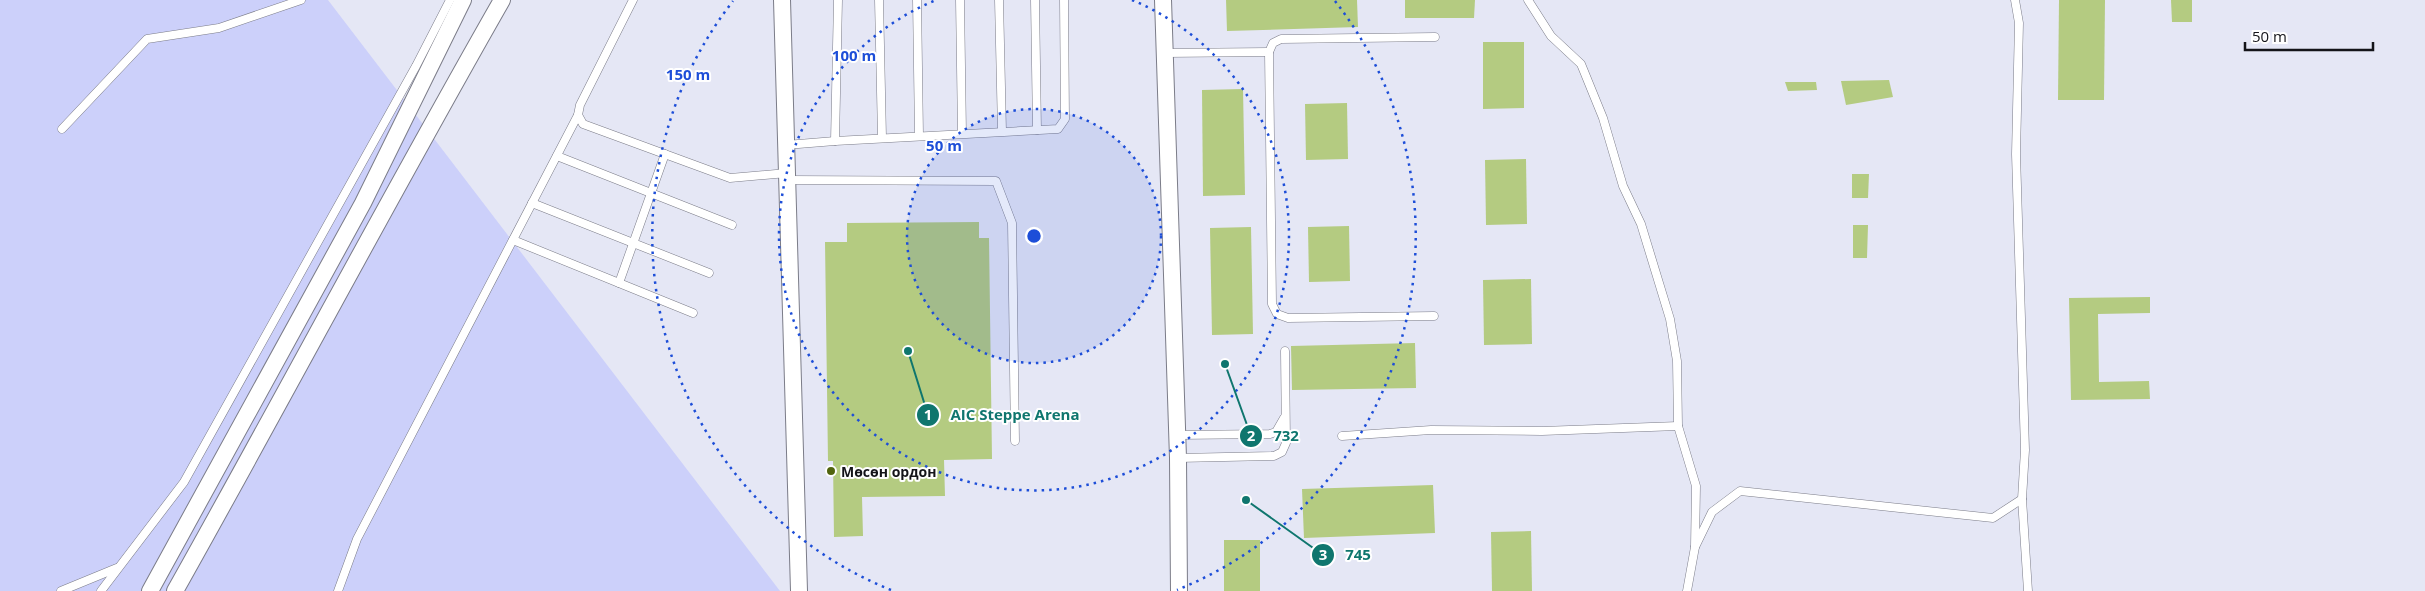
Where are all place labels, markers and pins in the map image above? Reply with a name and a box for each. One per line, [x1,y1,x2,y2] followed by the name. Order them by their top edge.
[1025,227,1043,245] centre of rings
[915,400,1089,430] callout: AIC Steppe Arena
[1238,421,1309,451] callout: 732
[841,462,936,481] place label: Мөсөн ордон
[825,465,837,477] marker: Мөсөн ордон
[1310,540,1381,570] callout: 745

